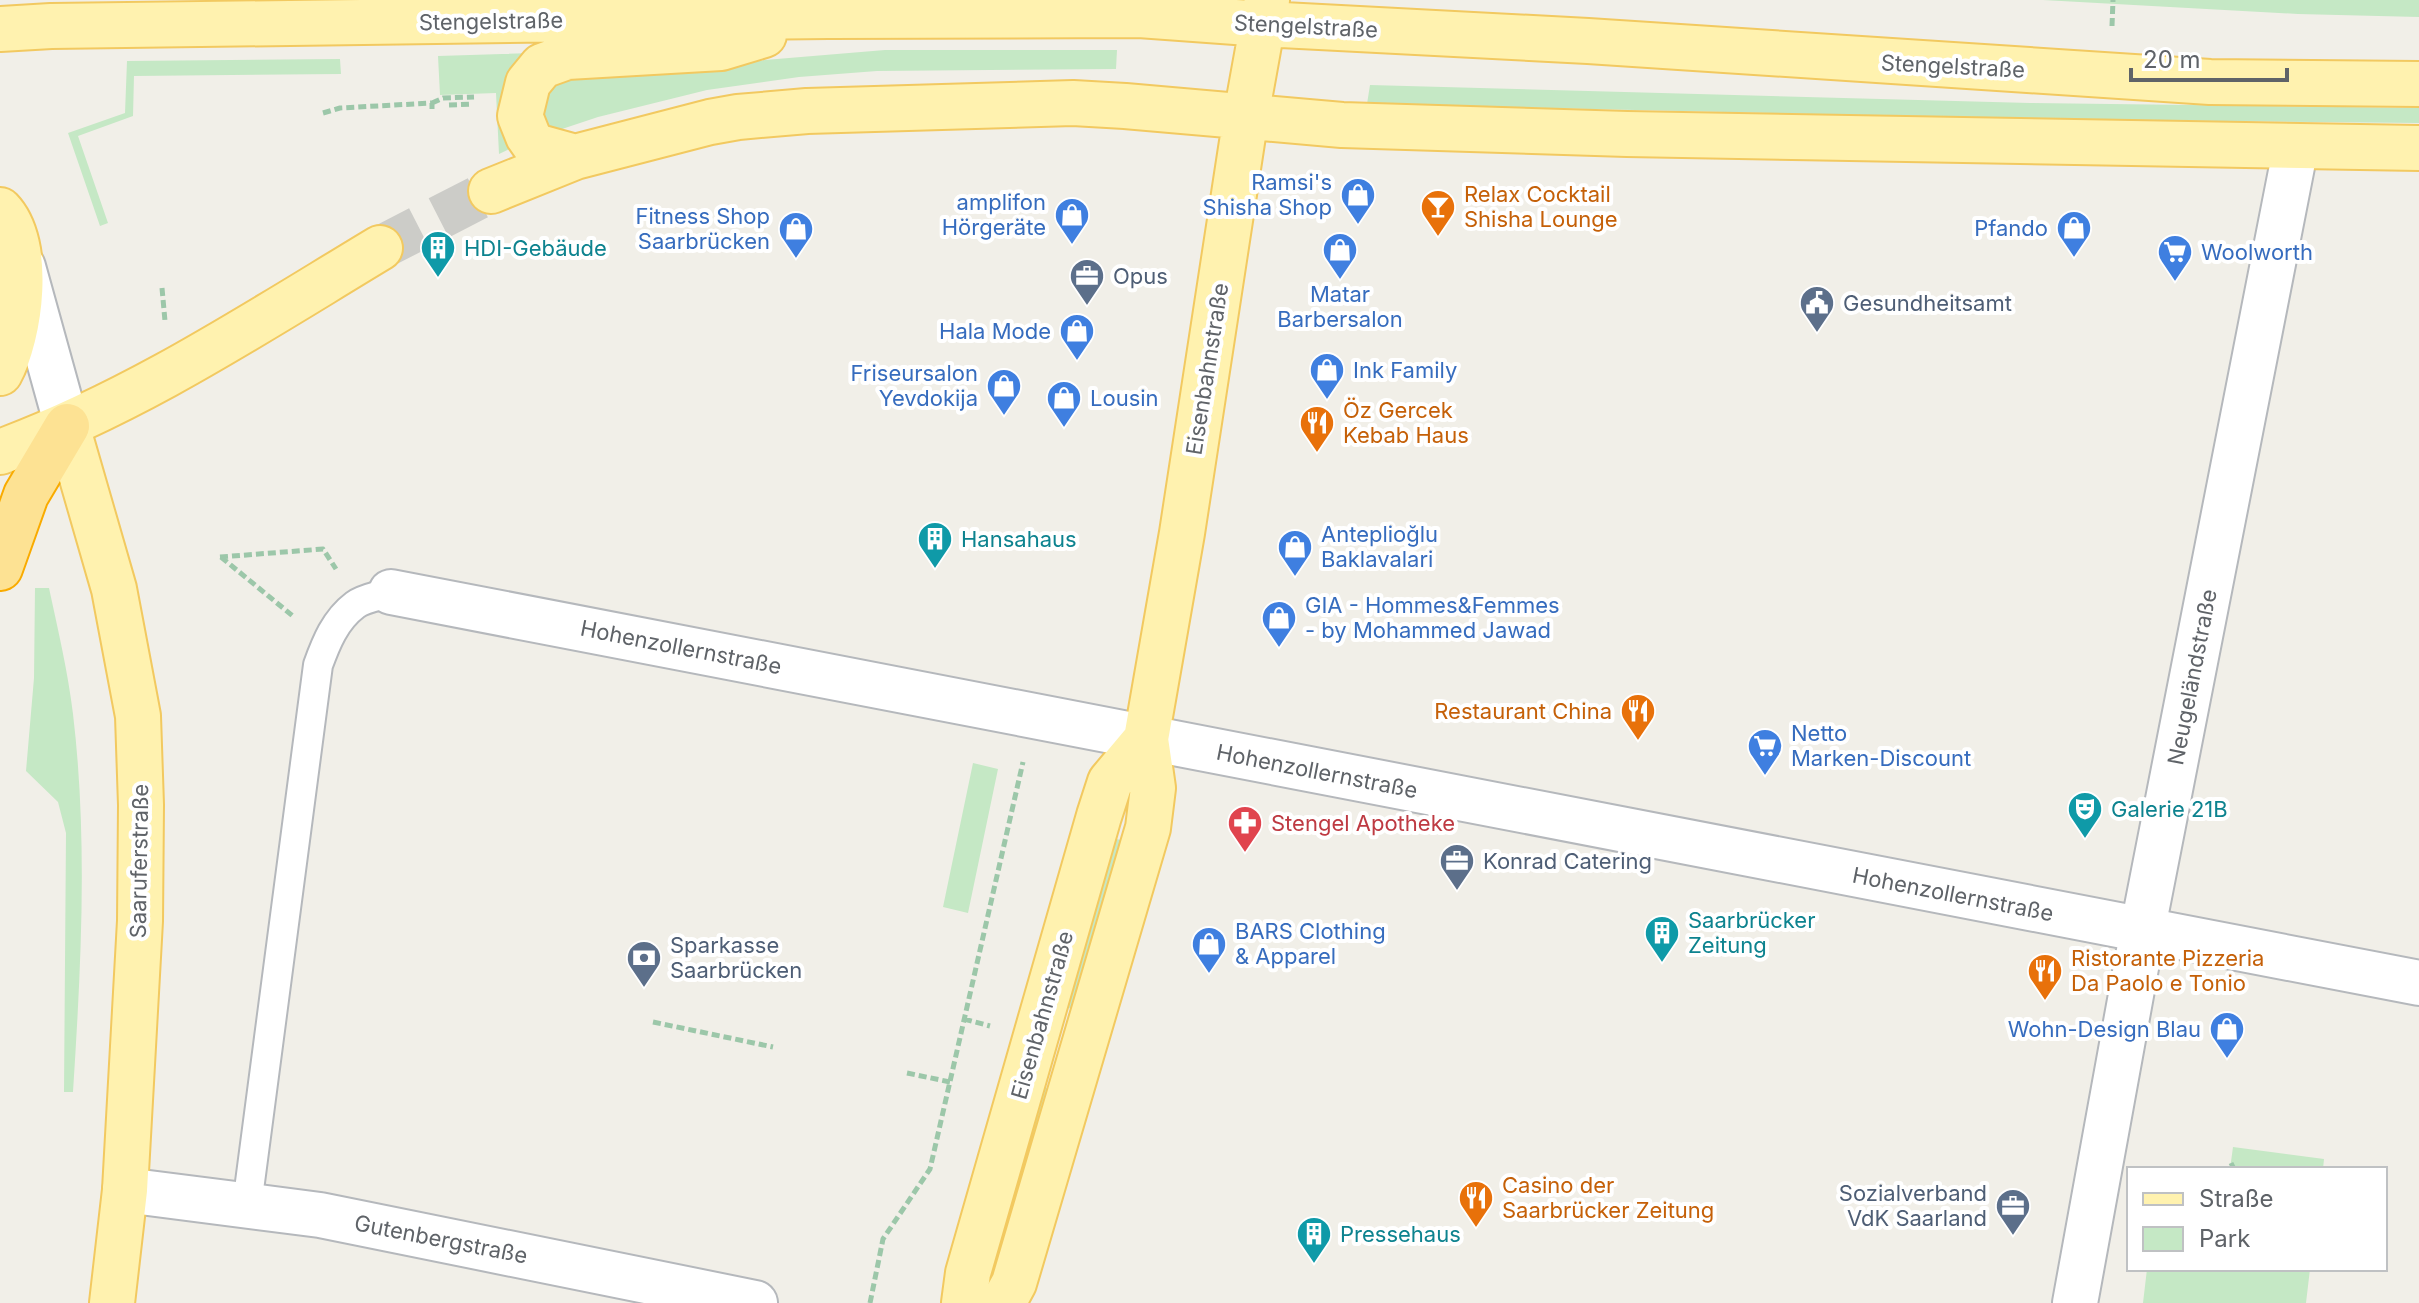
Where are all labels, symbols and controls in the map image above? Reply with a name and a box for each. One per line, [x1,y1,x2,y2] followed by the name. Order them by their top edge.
[419,7,563,35] street label: Stengelstraße
[1233,9,1379,43] street label: Stengelstraße
[2131,32,2287,82] scale bar
[2143,45,2201,74] text: 20 m
[1880,49,2026,83] street label: Stengelstraße
[1203,169,1332,220] place label: Ramsi's Shisha Shop
[1339,176,1377,226] shop icon: Ramsi's Shisha Shop
[1464,181,1618,232] place label: Relax Cocktail Shisha Lounge
[1419,188,1457,238] bar icon: Relax Cocktail Shisha Lounge
[942,189,1046,240] place label: amplifon Hörgeräte
[1053,196,1091,246] shop icon: amplifon Hörgeräte
[635,203,770,254] place label: Fitness Shop Saarbrücken
[2055,209,2093,259] shop icon: Pfando
[777,210,815,260] shop icon: Fitness Shop Saarbrücken
[1974,215,2048,241] place label: Pfando
[419,229,457,279] building icon: HDI-Gebäude
[1321,231,1359,281] shop icon: Matar Barbersalon
[2156,233,2194,283] supermarket icon: Woolworth
[464,235,607,261] place label: HDI-Gebäude
[2201,239,2313,265] place label: Woolworth
[1068,257,1106,307] office icon: Opus
[1113,263,1168,289] place label: Opus
[1181,281,1233,457] street label: Eisenbahnstraße
[1277,281,1403,332] place label: Matar Barbersalon
[1798,284,1836,334] public building icon: Gesundheitsamt
[1843,290,2012,316] place label: Gesundheitsamt
[1058,312,1096,362] shop icon: Hala Mode
[939,318,1051,344] place label: Hala Mode
[1308,351,1346,401] shop icon: Ink Family
[1353,357,1457,383] place label: Ink Family
[850,360,978,411] place label: Friseursalon Yevdokija
[985,367,1023,417] shop icon: Friseursalon Yevdokija
[1045,379,1083,429] shop icon: Lousin
[1090,385,1159,411] place label: Lousin
[1343,397,1469,448] place label: Öz Gercek Kebab Haus
[1298,404,1336,454] restaurant icon: Öz Gercek Kebab Haus
[916,520,954,570] building icon: Hansahaus
[1321,521,1438,572] place label: Anteplioğlu Baklavalari
[961,526,1077,552] place label: Hansahaus
[1276,528,1314,578] shop icon: Anteplioğlu Baklavalari
[2162,587,2222,767] street label: Neugeländstraße
[1305,592,1560,643] place label: GIA - Hommes&Femmes - by Mohammed Jawad
[1260,599,1298,649] shop icon: GIA - Hommes&Femmes - by Mohammed Jawad
[578,615,784,679] street label: Hohenzollernstraße
[1619,692,1657,742] restaurant icon: Restaurant China
[1434,698,1612,724] place label: Restaurant China
[1791,720,1971,771] place label: Netto Marken-Discount
[1746,727,1784,777] supermarket icon: Netto Marken-Discount
[1214,739,1420,803] street label: Hohenzollernstraße
[125,784,153,938] street label: Saaruferstraße
[2066,790,2104,840] theatre icon: Galerie 21B
[2111,796,2228,822] place label: Galerie 21B
[1226,804,1264,854] pharmacy icon: Stengel Apotheke
[1271,810,1455,836] place label: Stengel Apotheke
[1438,842,1476,892] office icon: Konrad Catering
[1483,848,1652,874] place label: Konrad Catering
[1850,862,2056,926] street label: Hohenzollernstraße
[1688,907,1815,958] place label: Saarbrücker Zeitung
[1643,914,1681,964] building icon: Saarbrücker Zeitung
[1235,918,1386,969] place label: BARS Clothing & Apparel
[1190,925,1228,975] shop icon: BARS Clothing & Apparel
[1006,928,1078,1102] street label: Eisenbahnstraße
[670,932,802,983] place label: Sparkasse Saarbrücken
[625,939,663,989] bank icon: Sparkasse Saarbrücken
[2071,945,2264,996] place label: Ristorante Pizzeria Da Paolo e Tonio
[2026,952,2064,1002] restaurant icon: Ristorante Pizzeria Da Paolo e Tonio
[2208,1010,2246,1060] shop icon: Wohn-Design Blau
[2008,1016,2201,1042] place label: Wohn-Design Blau
[2127,1167,2387,1271] legend
[1502,1172,1714,1223] place label: Casino der Saarbrücker Zeitung
[1457,1179,1495,1229] restaurant icon: Casino der Saarbrücker Zeitung
[1839,1180,1987,1231] place label: Sozialverband VdK Saarland
[2199,1184,2274,1213] text: Straße
[1994,1187,2032,1237] office icon: Sozialverband VdK Saarland
[352,1209,530,1269] street label: Gutenbergstraße
[1295,1215,1333,1265] building icon: Pressehaus
[1340,1221,1461,1247] place label: Pressehaus
[2199,1224,2250,1253] text: Park

